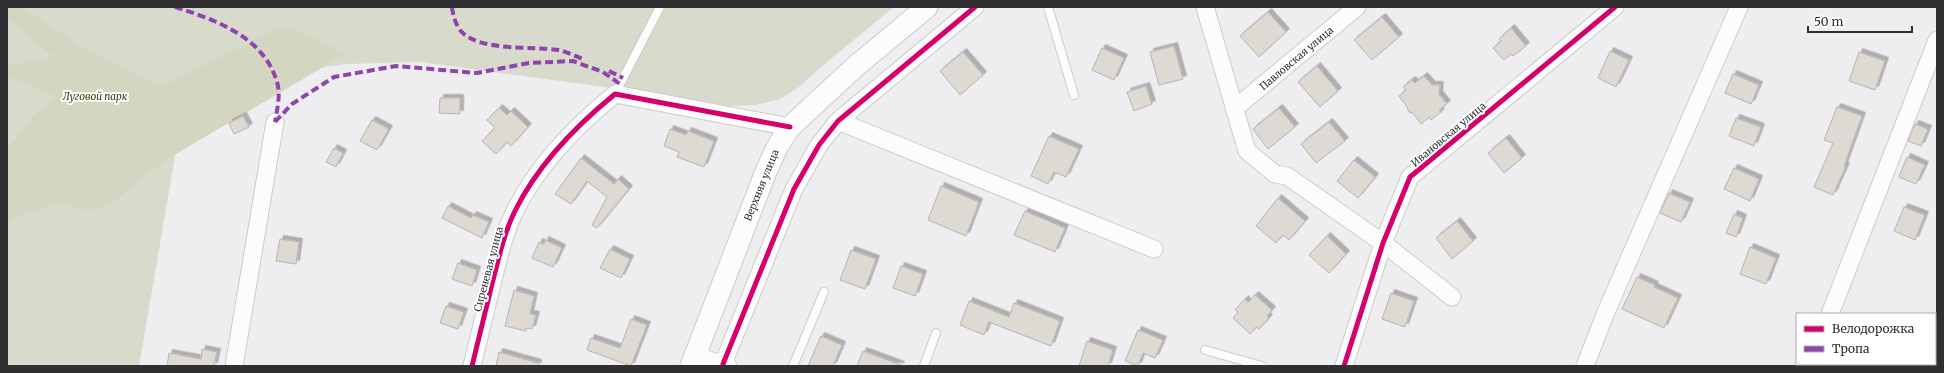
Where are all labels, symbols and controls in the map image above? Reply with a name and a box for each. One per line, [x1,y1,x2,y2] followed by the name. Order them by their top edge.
[1808,8,1912,34] scale bar
[1814,14,1843,29] text: 50 m
[1257,23,1336,93] street label: Павловская улица
[62,90,128,103] park label: Луговой парк
[1408,99,1489,170] street label: Ивановская улица
[741,147,782,223] street label: Верхняя улица
[471,225,506,313] street label: Сиреневая улица
[1796,313,1936,365] legend
[1832,321,1915,336] text: Велодорожка
[1832,341,1870,356] text: Тропа

